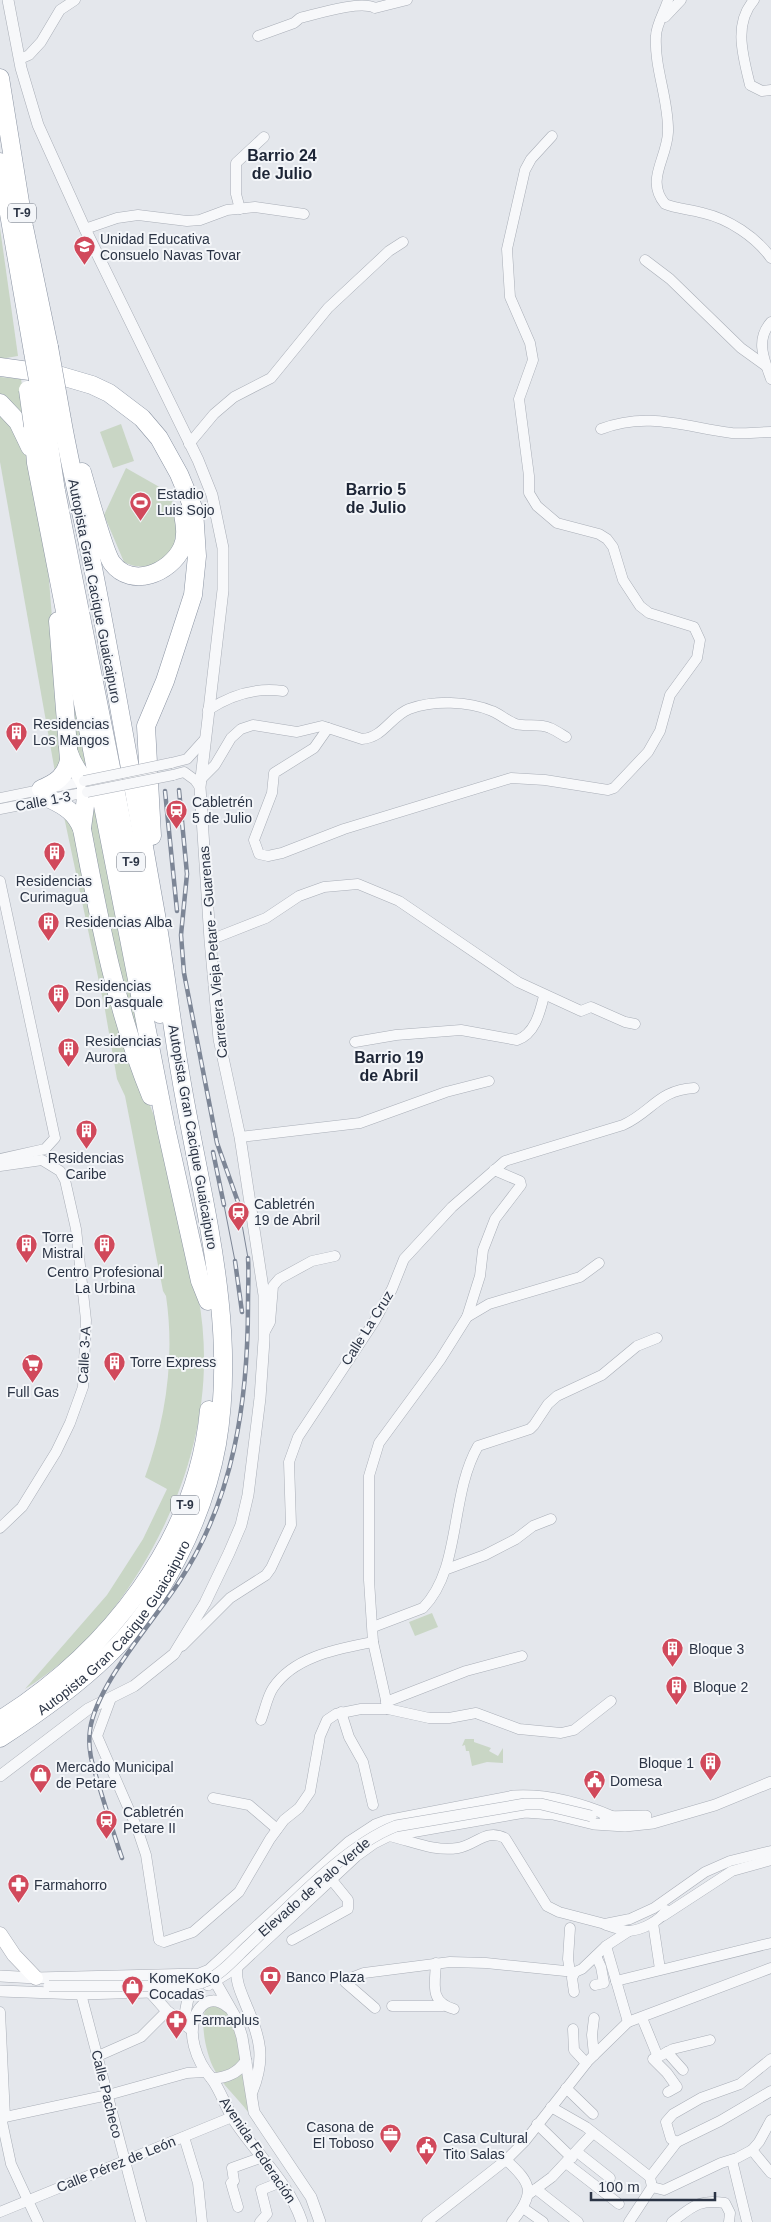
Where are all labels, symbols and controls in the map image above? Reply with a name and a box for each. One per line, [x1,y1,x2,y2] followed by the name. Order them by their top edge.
[247,147,317,182] district label: Barrio 24 de Julio
[8,204,36,222] road number: T-9
[100,231,241,263] place label: Unidad Educativa Consuelo Navas Tovar
[72,235,96,266] school or university icon: Unidad Educativa Consuelo Navas Tovar
[65,478,125,705] street label: Autopista Gran Cacique Guaicaipuro
[346,481,406,516] district label: Barrio 5 de Julio
[157,486,215,518] place label: Estadio Luis Sojo
[129,490,153,521] sports icon: Estadio Luis Sojo
[33,716,109,748] place label: Residencias Los Mangos
[5,720,29,751] building icon: Residencias Los Mangos
[14,788,72,814] street label: Calle 1-3
[192,794,253,826] place label: Cabletrén 5 de Julio
[164,798,188,829] station icon: Cabletrén 5 de Julio
[42,841,66,872] building icon: Residencias Curimagua
[196,845,230,1059] street label: Carretera Vieja Petare - Guarenas
[117,852,145,872] road number: T-9
[16,873,92,905] place label: Residencias Curimagua
[37,910,61,941] building icon: Residencias Alba
[65,914,173,930] place label: Residencias Alba
[75,978,163,1010] place label: Residencias Don Pasquale
[47,982,71,1013] building icon: Residencias Don Pasquale
[165,1023,221,1251] street label: Autopista Gran Cacique Guaicaipuro
[85,1033,161,1065] place label: Residencias Aurora
[57,1037,81,1068] building icon: Residencias Aurora
[354,1049,424,1084] district label: Barrio 19 de Abril
[74,1118,98,1149] building icon: Residencias Caribe
[48,1150,124,1182] place label: Residencias Caribe
[254,1196,320,1228] place label: Cabletrén 19 de Abril
[226,1200,250,1231] station icon: Cabletrén 19 de Abril
[42,1229,83,1261] place label: Torre Mistral
[93,1232,117,1263] building icon: Centro Profesional La Urbina
[14,1233,38,1264] building icon: Torre Mistral
[47,1264,163,1296] place label: Centro Profesional La Urbina
[338,1288,396,1368] street label: Calle La Cruz
[75,1325,94,1384] street label: Calle 3-A
[102,1350,126,1381] building icon: Torre Express
[21,1352,45,1383] supermarket icon: Full Gas
[130,1354,216,1370] place label: Torre Express
[7,1384,59,1400] place label: Full Gas
[171,1496,199,1514] road number: T-9
[34,1537,193,1718] street label: Autopista Gran Cacique Guaicaipuro
[661,1637,685,1668] building icon: Bloque 3
[689,1641,744,1657] place label: Bloque 3
[665,1675,689,1706] building icon: Bloque 2
[693,1679,748,1695] place label: Bloque 2
[698,1751,722,1782] building icon: Bloque 1
[639,1755,694,1771] place label: Bloque 1
[56,1759,174,1791] place label: Mercado Municipal de Petare
[28,1763,52,1794] shop icon: Mercado Municipal de Petare
[582,1769,606,1800] public building icon: Domesa
[610,1773,662,1789] place label: Domesa
[123,1804,184,1836] place label: Cabletrén Petare II
[95,1808,119,1839] station icon: Cabletrén Petare II
[255,1834,373,1940] street label: Elevado de Palo Verde
[6,1873,30,1904] pharmacy icon: Farmahorro
[34,1877,107,1893] place label: Farmahorro
[258,1965,282,1996] bank icon: Banco Plaza
[286,1969,365,1985] place label: Banco Plaza
[149,1970,220,2002] place label: KomeKoKo Cocadas
[121,1974,145,2005] shop icon: KomeKoKo Cocadas
[165,2008,189,2039] pharmacy icon: Farmaplus
[193,2012,259,2028] place label: Farmaplus
[88,2048,126,2140] street label: Calle Pacheco
[217,2094,299,2206] street label: Avenida Federación
[306,2119,374,2151] place label: Casona de El Toboso
[378,2123,402,2154] office icon: Casona de El Toboso
[443,2130,528,2162] place label: Casa Cultural Tito Salas
[54,2133,178,2195] street label: Calle Pérez de León
[415,2134,439,2165] public building icon: Casa Cultural Tito Salas
[591,2170,715,2202] scale bar
[598,2178,640,2195] text: 100 m

